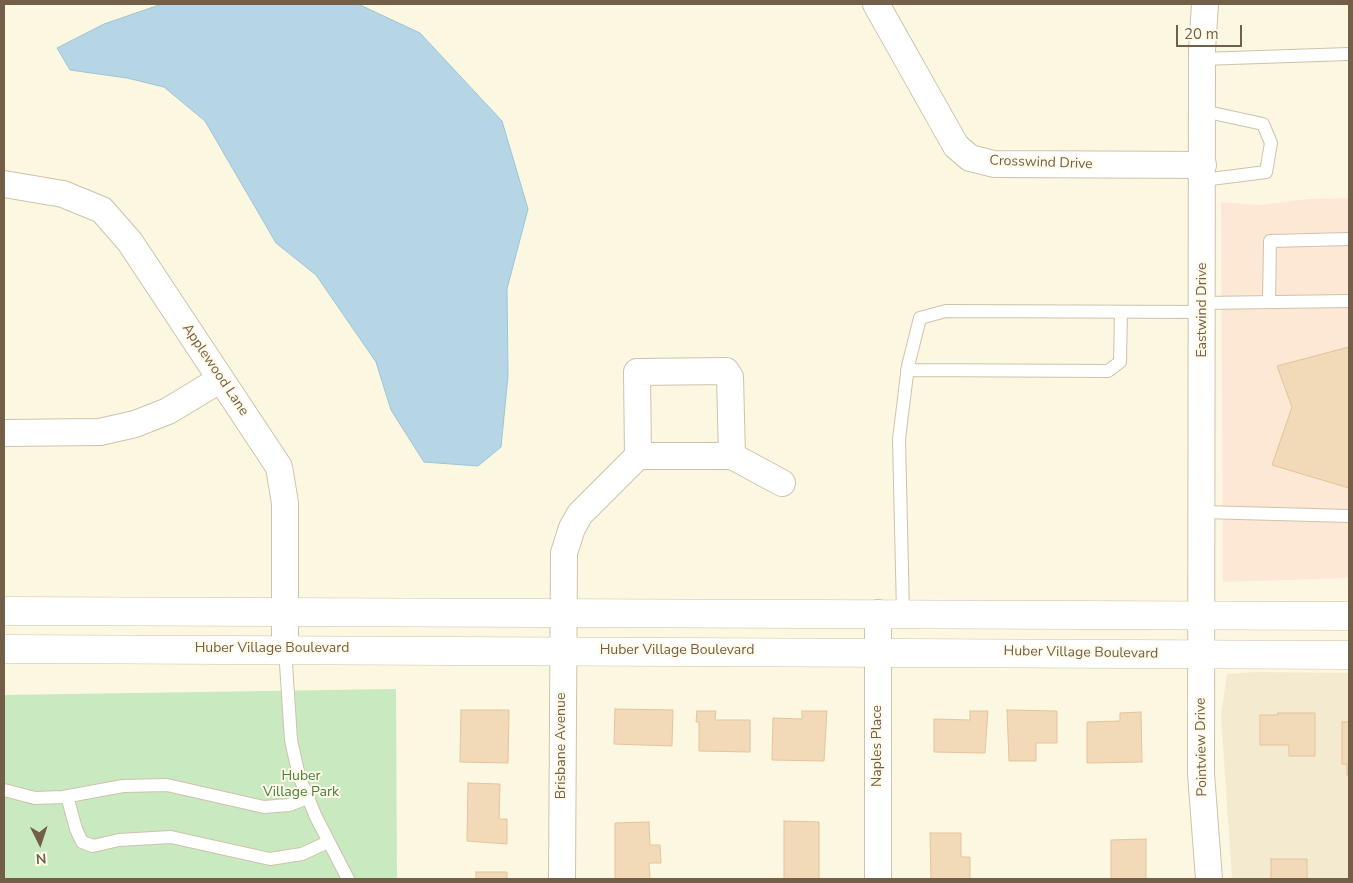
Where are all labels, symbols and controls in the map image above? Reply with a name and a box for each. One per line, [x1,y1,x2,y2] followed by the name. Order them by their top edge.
[1178,15,1244,47] scale bar
[1184,24,1219,44] text: 20 m
[989,153,1093,173] street label: Crosswind Drive
[1195,262,1211,358] street label: Eastwind Drive
[178,321,252,419] street label: Applewood Lane
[195,641,349,657] street label: Huber Village Boulevard
[600,643,754,659] street label: Huber Village Boulevard
[1004,643,1158,663] street label: Huber Village Boulevard
[554,693,570,799] street label: Brisbane Avenue
[1193,697,1211,797] street label: Pointview Drive
[870,705,886,787] street label: Naples Place
[263,769,339,802] park label: Huber Village Park
[15,818,65,868] north arrow
[35,849,47,868] text: N

